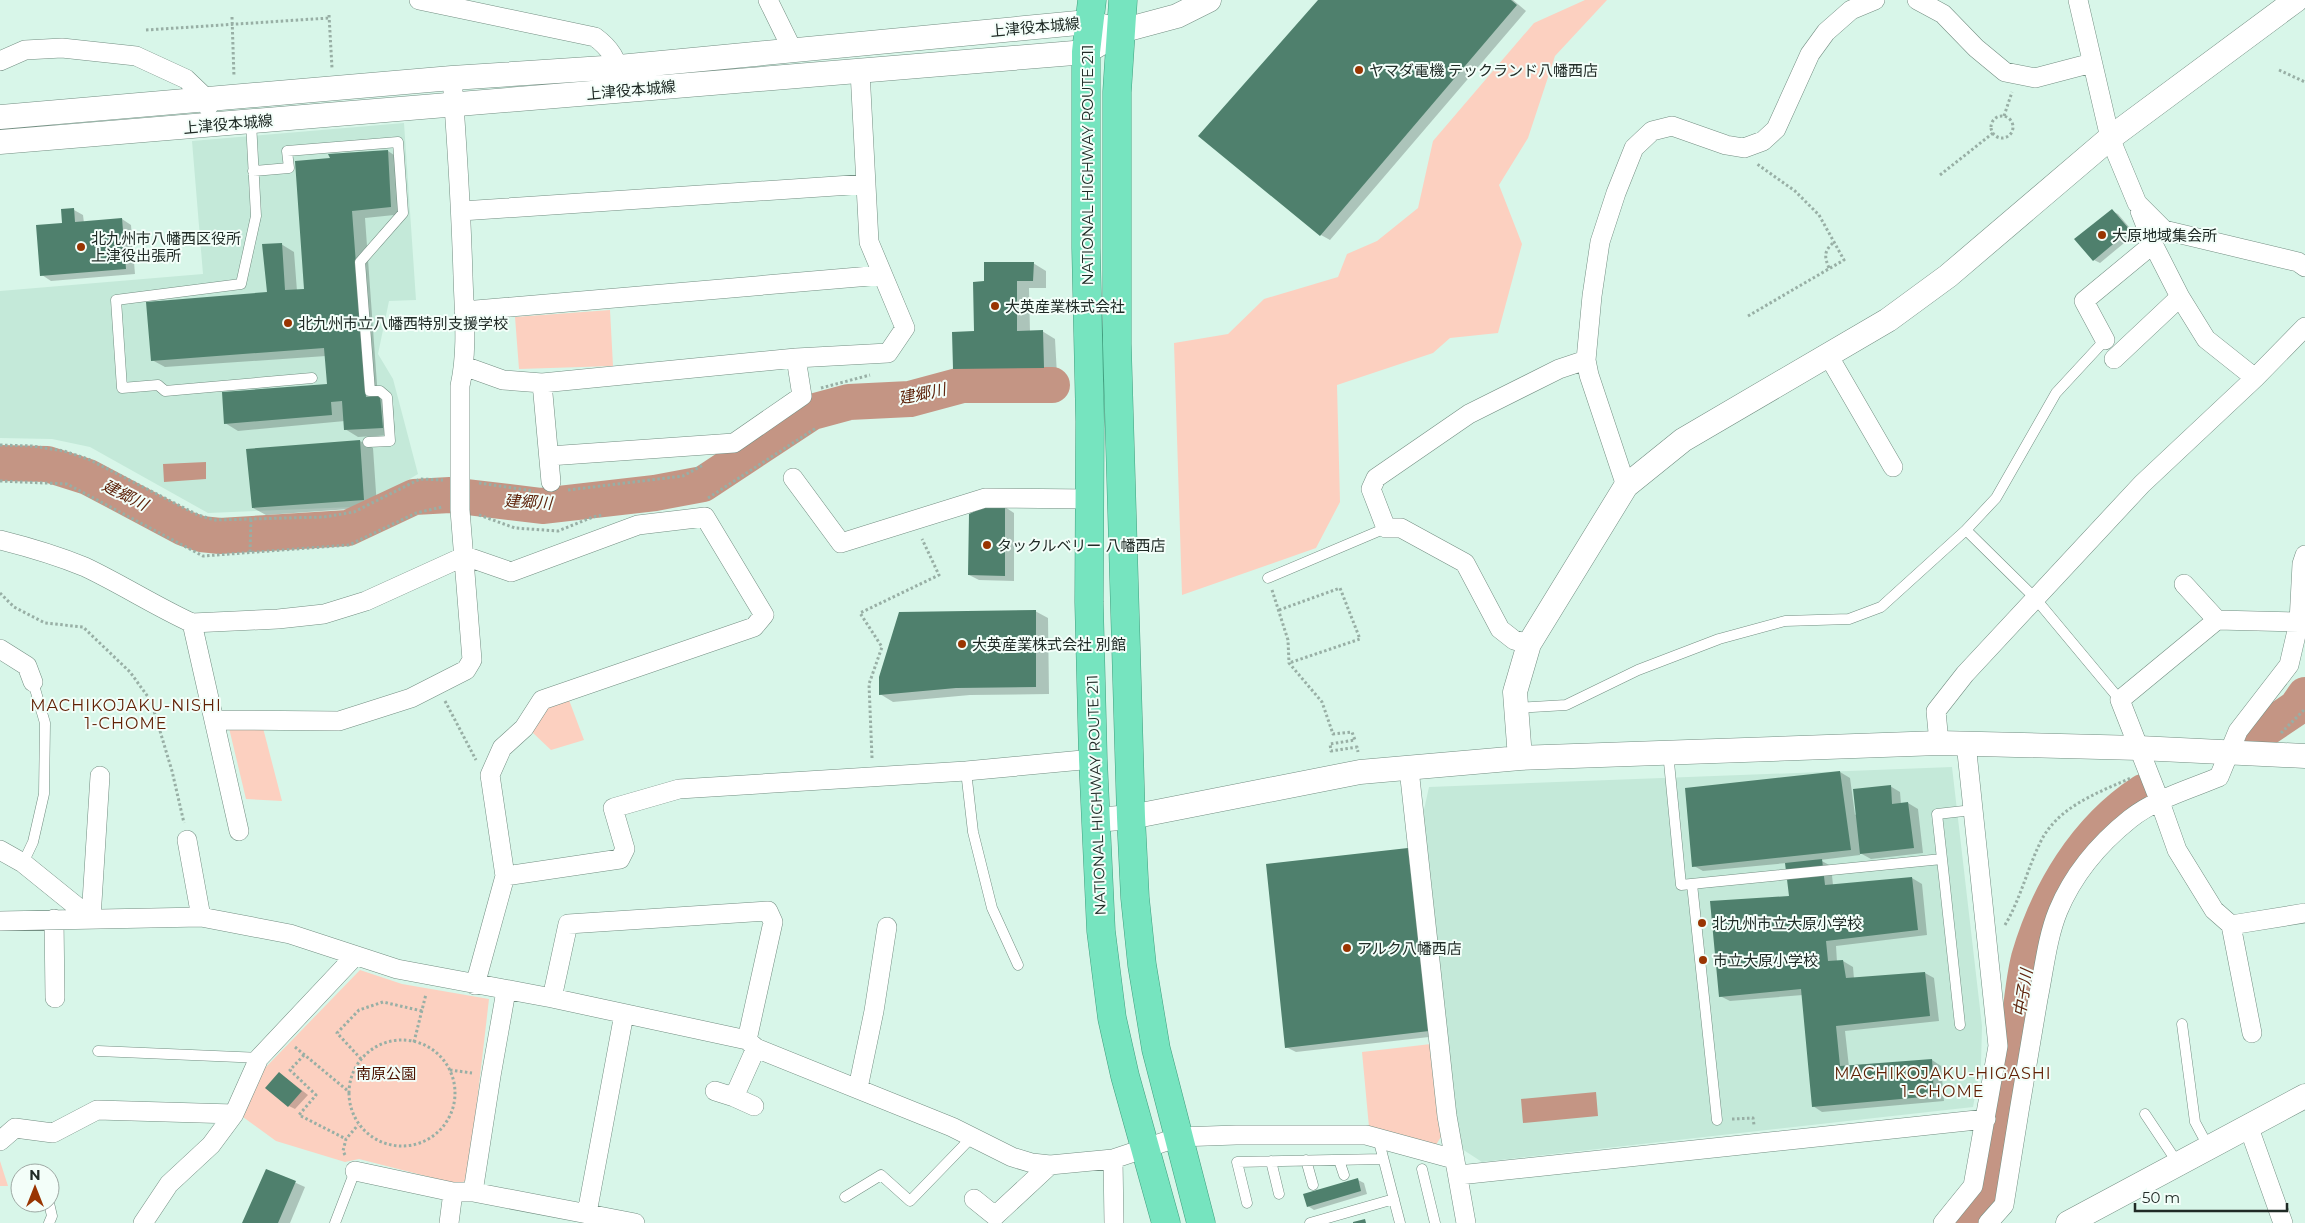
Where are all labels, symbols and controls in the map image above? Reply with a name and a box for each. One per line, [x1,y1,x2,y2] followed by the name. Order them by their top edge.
[989,14,1081,40] street label: 上津役本城線
[1078,45,1097,285] street label: NATIONAL HIGHWAY ROUTE 211
[1369,61,1598,80] place label: ヤマダ電機 テックランド八幡西店
[1353,64,1365,76] marker: ヤマダ電機 テックランド八幡西店
[585,77,677,103] street label: 上津役本城線
[182,111,274,137] street label: 上津役本城線
[2112,226,2217,245] place label: 大原地域集会所
[91,229,241,265] place label: 北九州市八幡西区役所 上津役出張所
[2096,229,2108,241] marker: 大原地域集会所
[75,241,87,253] marker: 北九州市八幡西区役所 上津役出張所
[1005,297,1125,316] place label: 大英産業株式会社
[989,300,1001,312] marker: 大英産業株式会社
[298,314,508,333] place label: 北九州市立八幡西特別支援学校
[282,317,294,329] marker: 北九州市立八幡西特別支援学校
[897,379,949,408] water label: 建郷川
[99,476,152,515] water label: 建郷川
[504,491,554,513] water label: 建郷川
[997,536,1165,555] place label: タックルベリー 八幡西店
[981,539,993,551] marker: タックルベリー 八幡西店
[972,635,1126,654] place label: 大英産業株式会社 別館
[956,638,968,650] marker: 大英産業株式会社 別館
[1082,674,1110,916] street label: NATIONAL HIGHWAY ROUTE 211
[30,696,222,733] district label: MACHIKOJAKU-NISHI 1-CHOME
[1712,914,1862,933] place label: 北九州市立大原小学校
[1696,917,1708,929] marker: 北九州市立大原小学校
[1357,939,1462,958] place label: アルク八幡西店
[1341,942,1353,954] marker: アルク八幡西店
[1713,951,1818,970] place label: 市立大原小学校
[1697,954,1709,966] marker: 市立大原小学校
[2010,966,2036,1018] water label: 中子川
[356,1064,416,1083] park label: 南原公園
[1834,1064,2052,1101] district label: MACHIKOJAKU-HIGASHI 1-CHOME
[10,1163,60,1213] north arrow
[29,1166,41,1184] text: N
[2135,1180,2288,1212] scale bar
[2142,1188,2180,1207] text: 50 m

